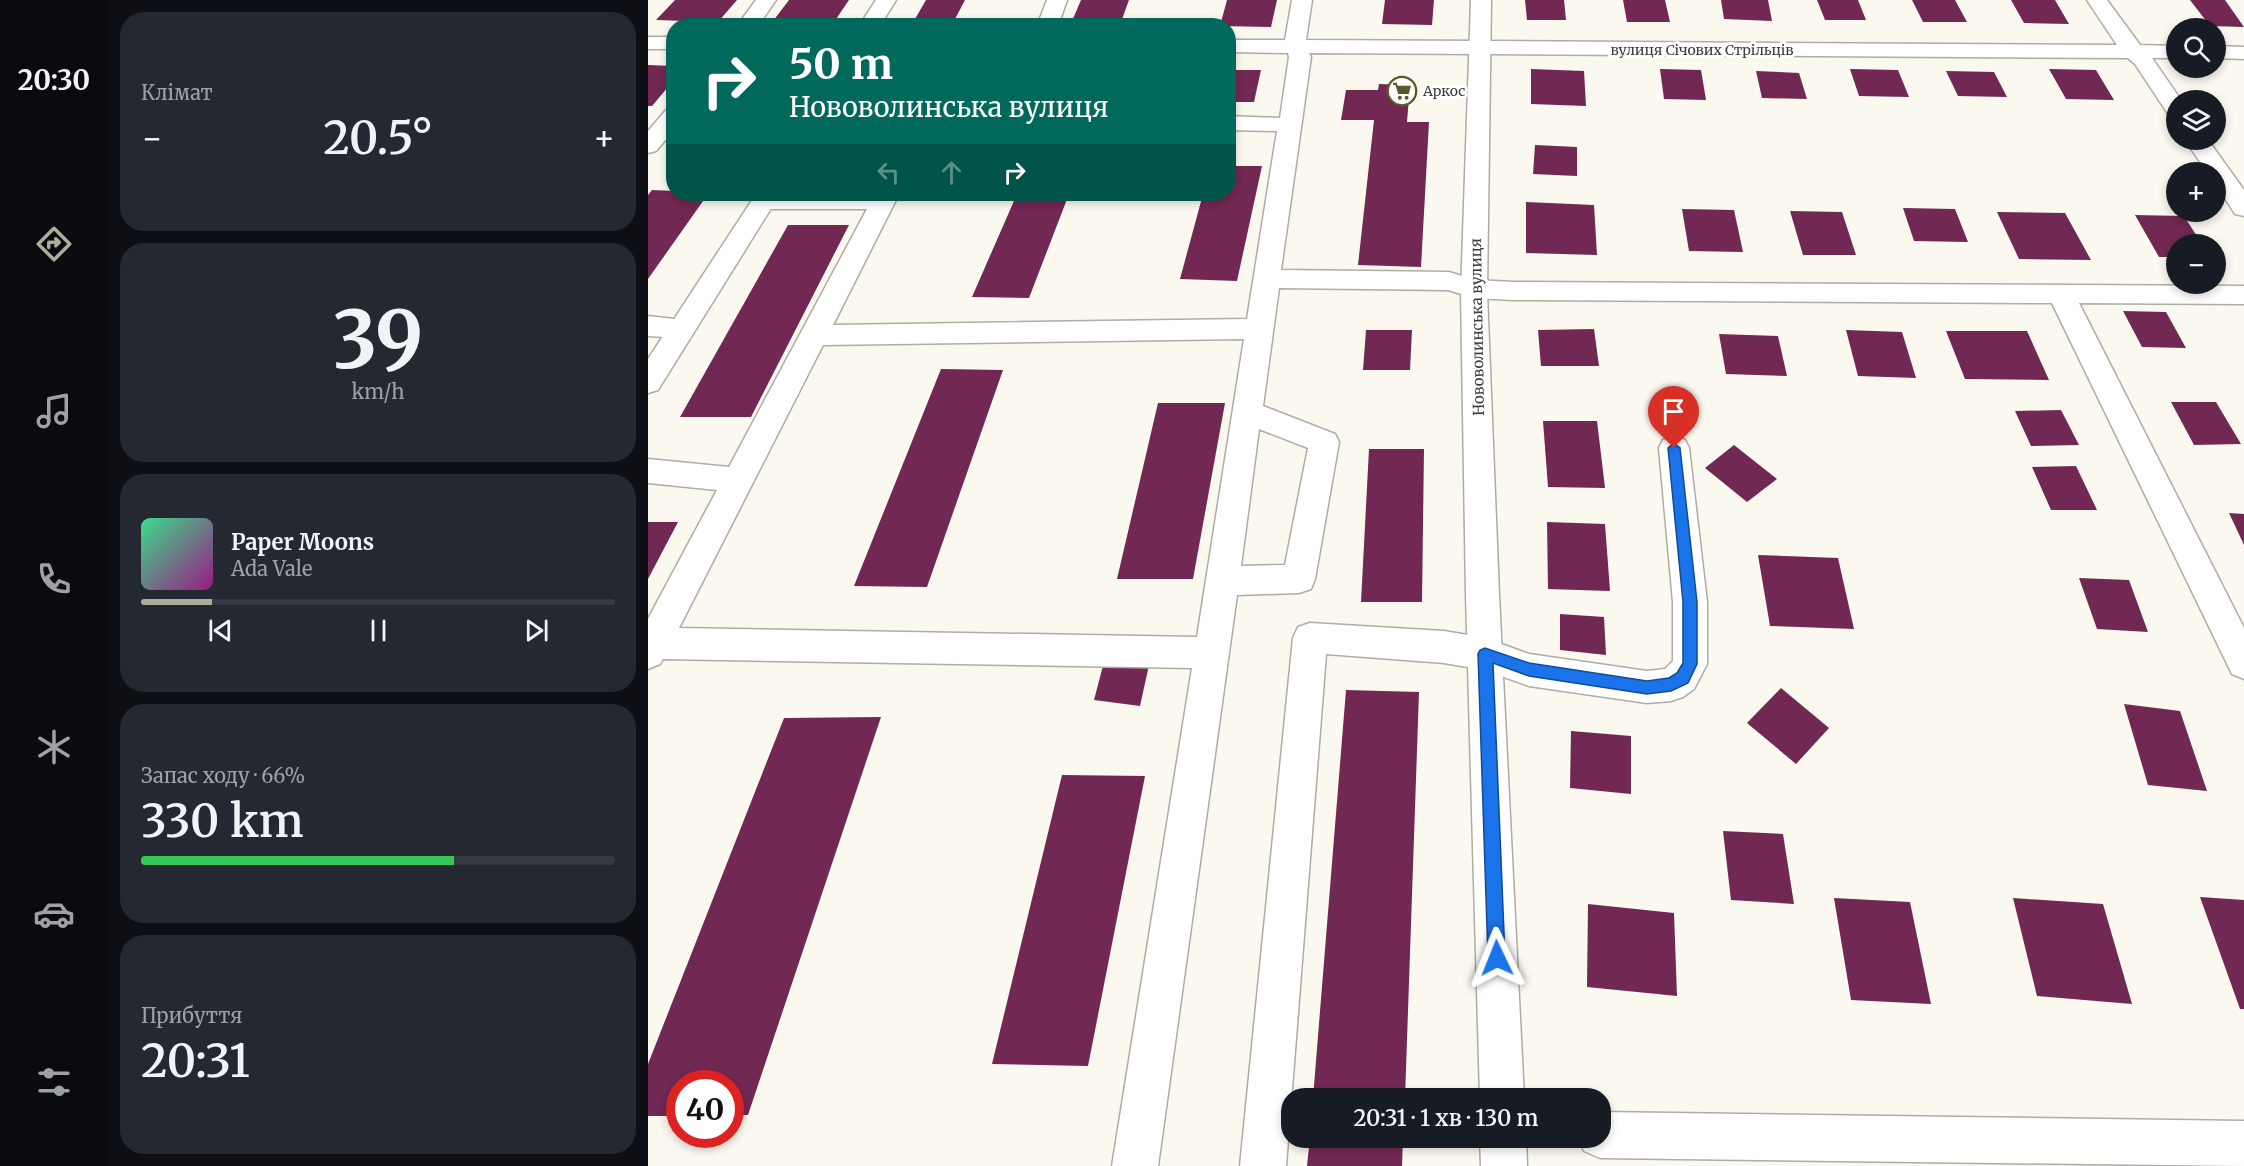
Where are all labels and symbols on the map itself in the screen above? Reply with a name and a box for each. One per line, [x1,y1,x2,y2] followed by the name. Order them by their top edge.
[1610,41,1794,59] street label: вулиця Січових Стрільців
[1386,75,1418,107] supermarket icon: Аркос
[1422,82,1465,100] place label: Аркос
[1466,238,1488,416] street label: Нововолинська вулиця
[1648,386,1699,448] pin
[1465,926,1529,990] position arrow
[666,1070,744,1148] speed limit sign: 40

